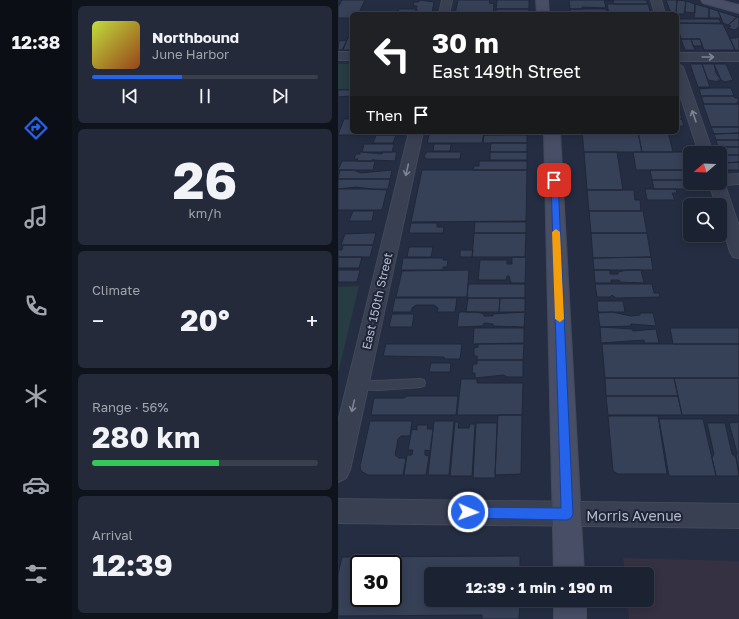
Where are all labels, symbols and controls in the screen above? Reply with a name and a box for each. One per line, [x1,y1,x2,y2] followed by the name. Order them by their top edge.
[432,26,499,59] text: 30 m
[152,28,239,46] text: Northbound
[366,28,418,80] icon: left
[12,31,60,53] text: 12:38
[152,46,229,62] text: June Harbor
[701,53,714,61] one-way arrow
[432,60,581,82] text: East 149th Street
[119,85,141,107] icon: previous
[194,85,216,107] icon: pause
[269,85,291,107] icon: next
[410,104,432,126] icon: arrive
[366,106,402,124] text: Then
[690,110,697,123] one-way arrow
[22,114,50,142] icon: directions
[683,146,727,190] north arrow
[683,146,727,242] map controls
[173,148,237,210] text: 26
[403,163,411,176] one-way arrow
[537,163,571,197] pin
[543,169,565,191] icon: arrive
[683,198,727,242] button: search
[22,203,50,231] icon: music
[188,205,222,221] text: km/h
[359,251,395,351] street label: East 150th Street
[92,282,140,298] text: Climate
[22,292,50,320] icon: phone
[180,302,230,338] text: 20°
[92,307,104,334] text: −
[306,307,318,334] text: +
[22,382,50,410] icon: climate
[92,399,168,415] text: Range · 56%
[348,399,356,412] one-way arrow
[92,419,200,455] text: 280 km
[22,471,50,499] icon: car
[447,491,489,533] position arrow
[586,507,682,524] street label: Morris Avenue
[92,527,133,543] text: Arrival
[92,547,173,583] text: 12:39
[350,555,402,607] speed limit sign: 30
[22,560,50,588] icon: filters
[466,578,612,596] text: 12:39 · 1 min · 190 m

